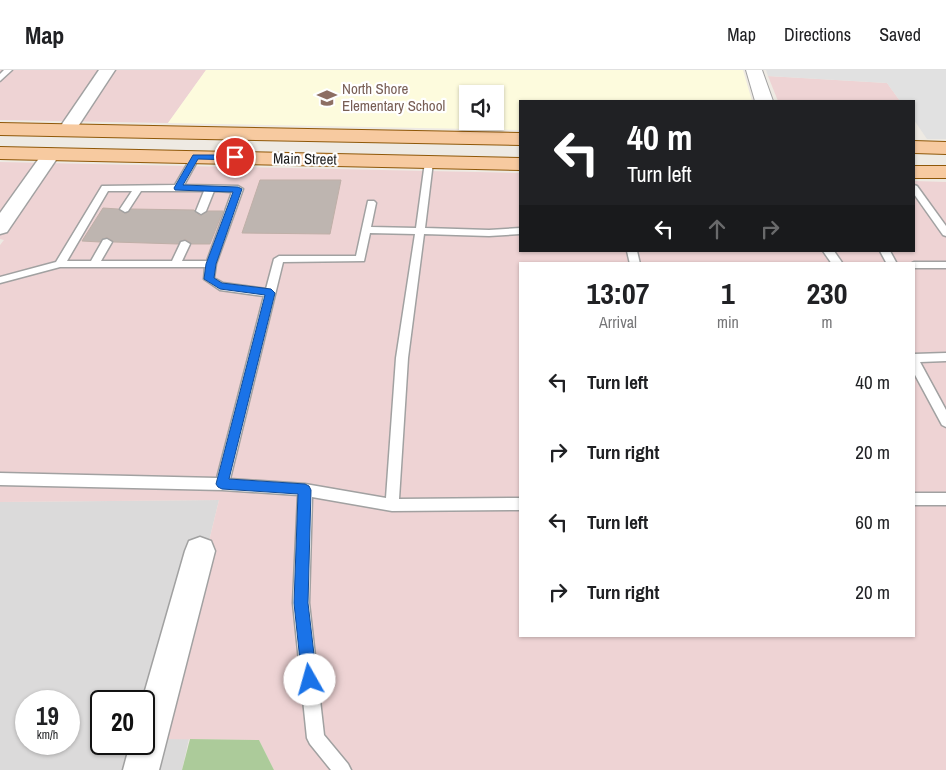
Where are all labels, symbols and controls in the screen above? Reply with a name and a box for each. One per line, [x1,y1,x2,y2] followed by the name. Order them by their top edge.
[25,19,64,51] text: Map
[727,22,756,47] text: Map
[784,22,851,47] text: Directions
[879,22,921,47] text: Saved
[342,78,445,116] place label: North Shore Elementary School
[459,85,504,130] map controls
[459,85,504,130] button: sound
[316,87,338,109] school or university icon: North Shore Elementary School
[627,114,692,161] text: 40 m
[544,120,609,185] icon: left
[214,136,256,178] pin
[221,143,249,171] icon: arrive
[273,147,338,170] street label: Main Street
[627,159,692,189] text: Turn left
[650,215,678,243] icon: left
[703,215,731,243] icon: ahead
[756,215,784,243] icon: right
[587,273,649,313] text: 13:07
[721,273,735,313] text: 1
[806,273,847,313] text: 230
[599,311,637,333] text: Arrival
[717,311,739,333] text: min
[821,311,832,333] text: m
[544,368,572,396] icon: left
[587,369,648,395] text: Turn left
[855,369,890,395] text: 40 m
[544,438,572,466] icon: right
[587,439,659,465] text: Turn right
[855,439,890,465] text: 20 m
[544,508,572,536] icon: left
[587,509,648,535] text: Turn left
[855,509,890,535] text: 60 m
[544,578,572,606] icon: right
[587,579,659,605] text: Turn right
[855,579,890,605] text: 20 m
[283,653,335,705] position arrow
[90,690,155,755] speed limit sign: 20
[36,699,59,733] text: 19
[37,727,58,743] text: km/h

